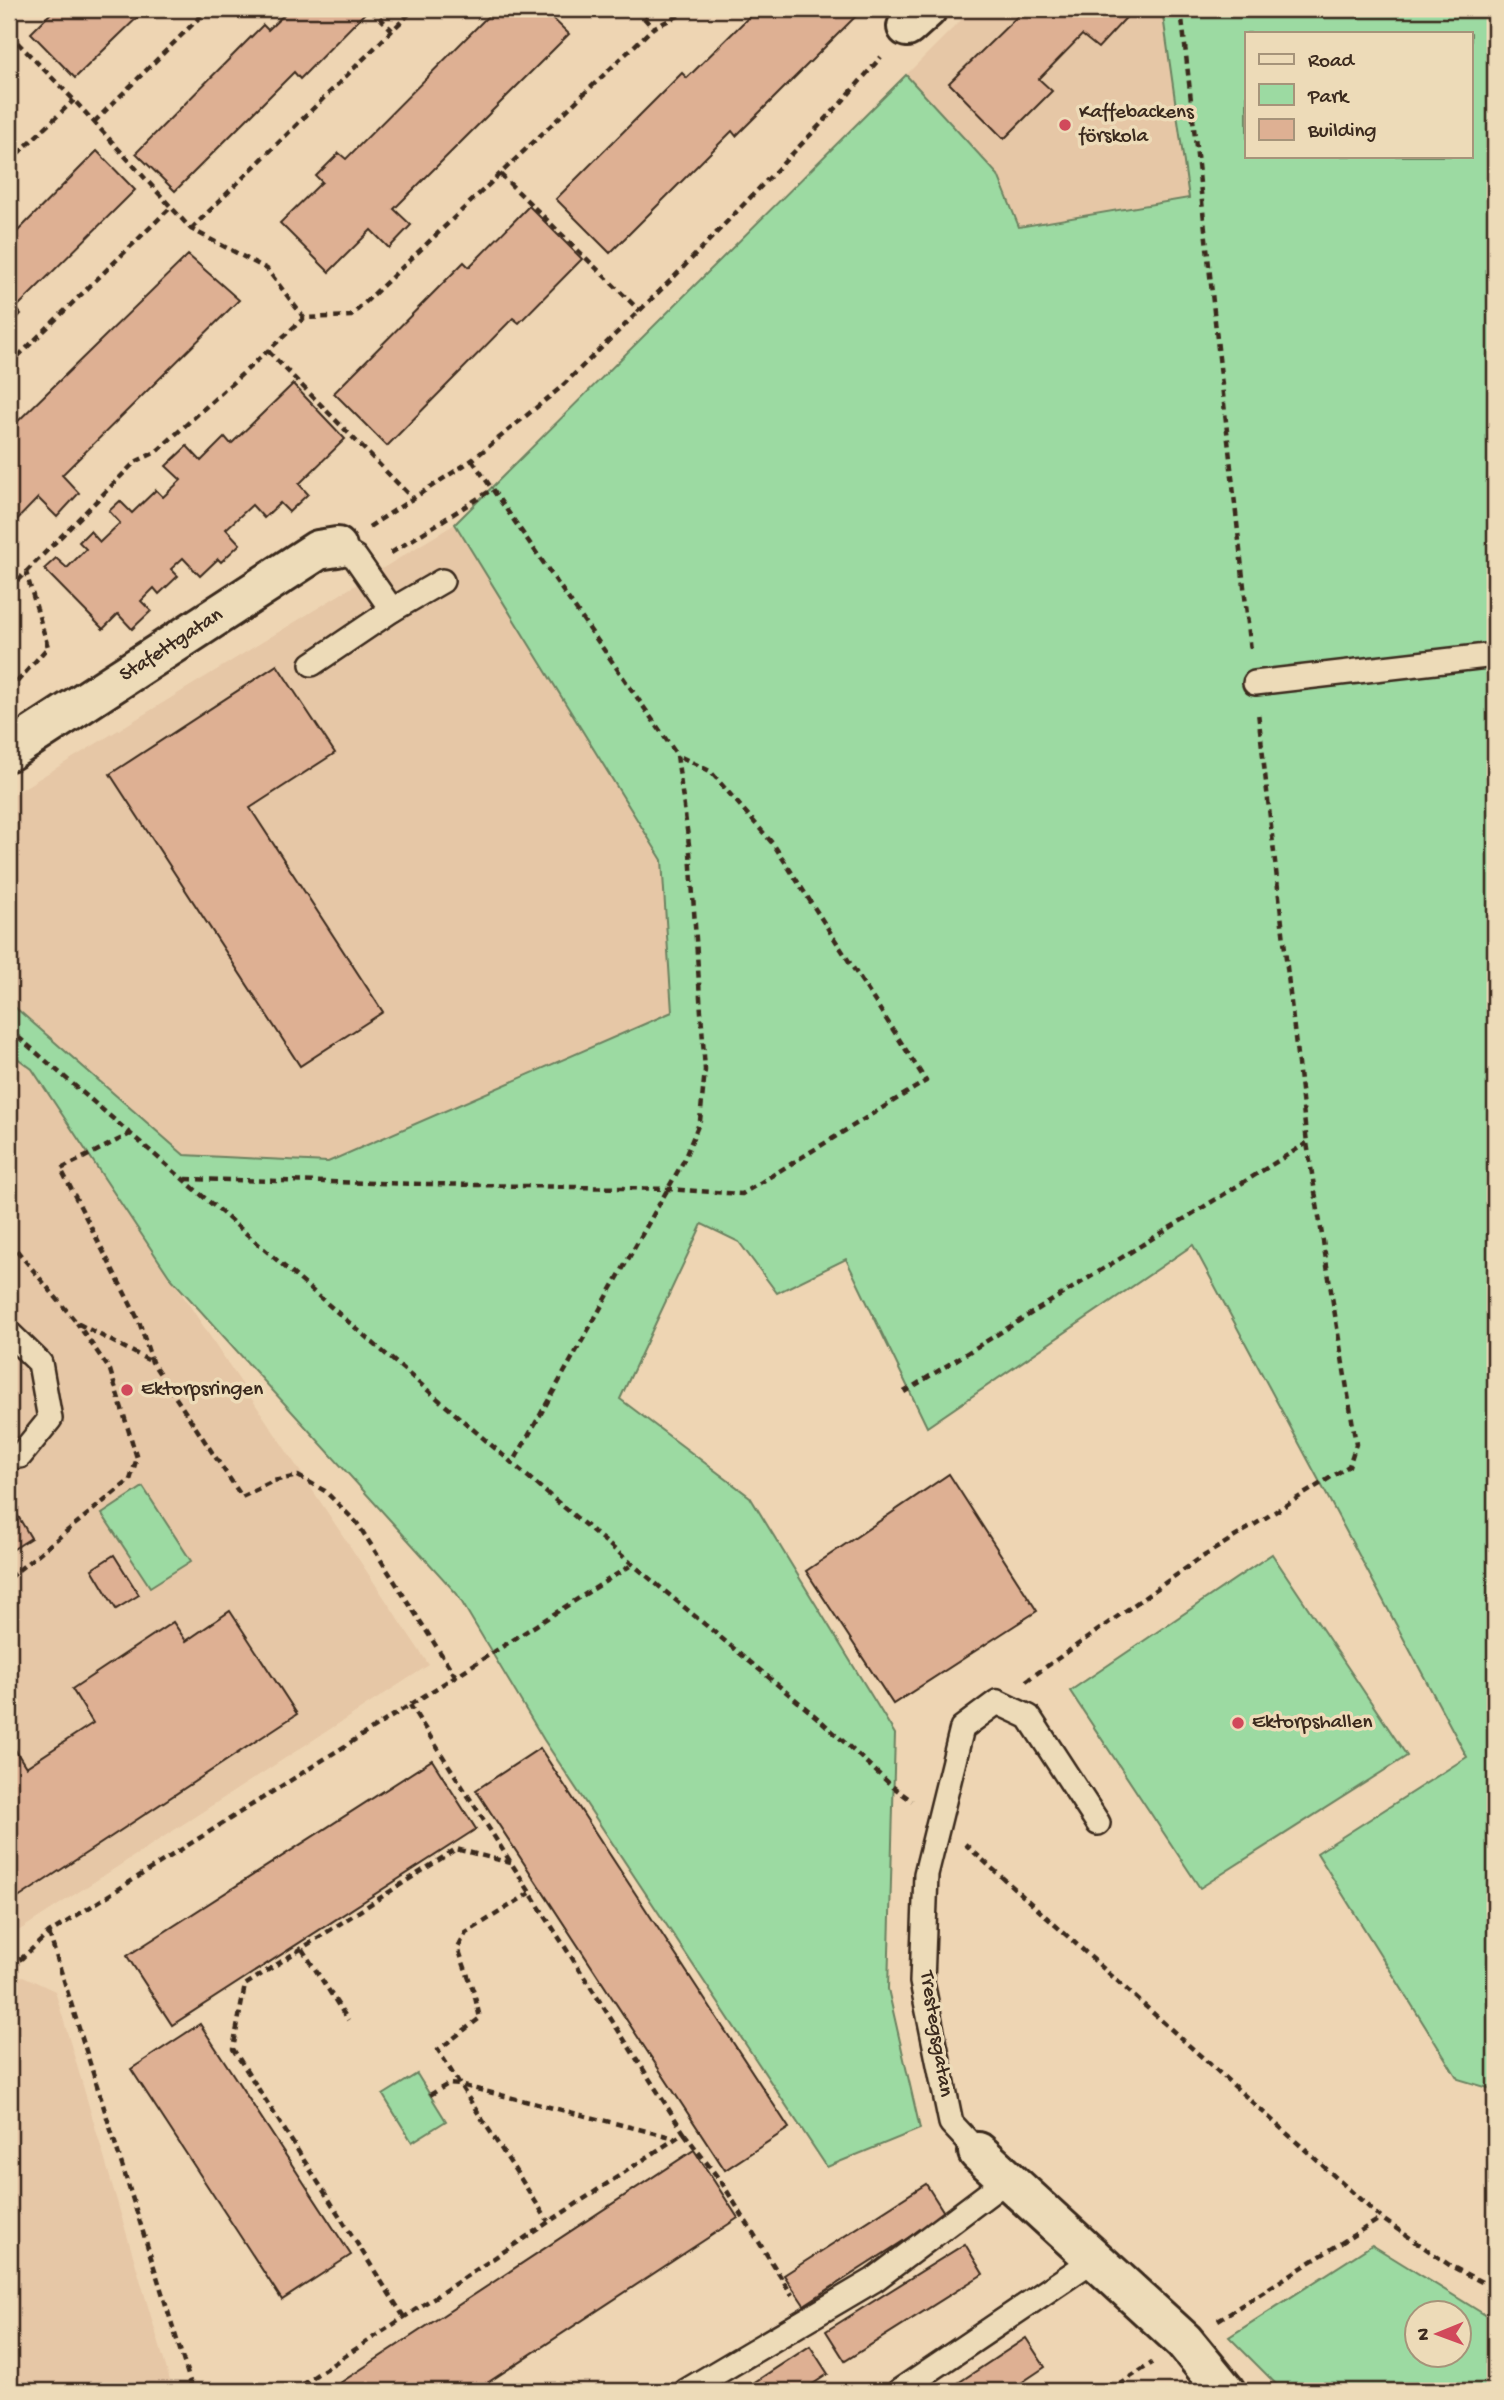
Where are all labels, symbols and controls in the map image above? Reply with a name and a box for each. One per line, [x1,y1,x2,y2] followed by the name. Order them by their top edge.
[1245,32,1472,158] legend
[1308,50,1356,75] text: Road
[1307,86,1351,111] text: Park
[1078,101,1195,150] place label: Kaffebackens förskola
[1057,117,1073,133] marker: Kaffebackens förskola
[1307,120,1377,145] text: Building
[116,603,228,689] street label: Stafettgatan
[141,1378,263,1403] place label: Ektorpsringen
[119,1382,135,1398] marker: Ektorpsringen
[1252,1711,1372,1736] place label: Ektorpshallen
[1230,1715,1246,1731] marker: Ektorpshallen
[913,1968,957,2099] street label: Trestegsgatan
[1402,2298,1472,2368] north arrow
[1413,2328,1436,2341] text: N

